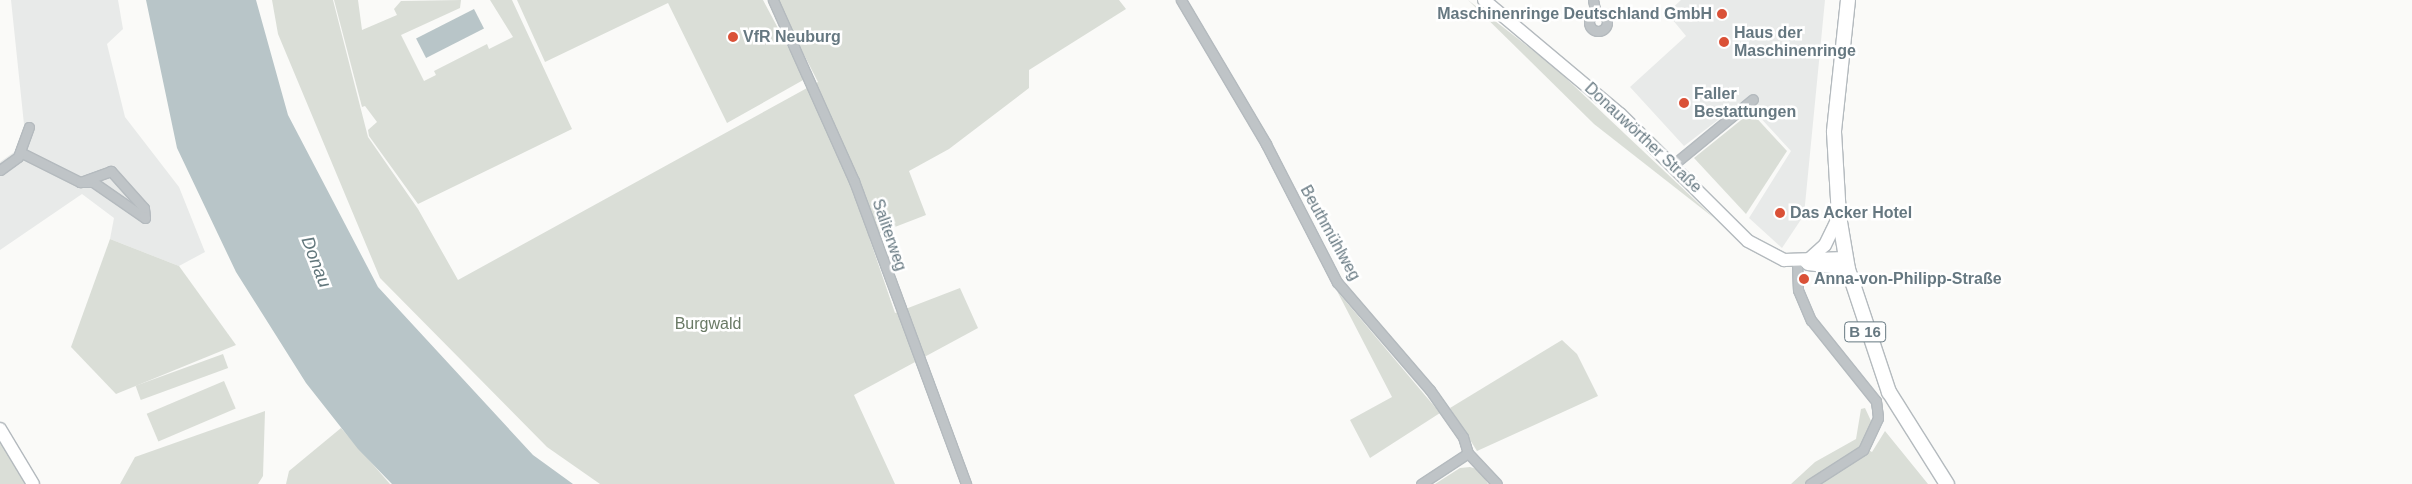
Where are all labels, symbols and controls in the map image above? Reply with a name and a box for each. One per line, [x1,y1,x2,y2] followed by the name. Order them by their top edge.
[1437,4,1712,24] place label: Maschinenringe Deutschland GmbH
[1716,8,1728,20] marker: Maschinenringe Deutschland GmbH
[1734,23,1856,61] place label: Haus der Maschinenringe
[743,27,841,47] place label: VfR Neuburg
[727,31,739,43] marker: VfR Neuburg
[1718,36,1730,48] marker: Haus der Maschinenringe
[1581,79,1705,197] street label: Donauwörther Straße
[1694,84,1796,122] place label: Faller Bestattungen
[1678,97,1690,109] marker: Faller Bestattungen
[1296,182,1364,284] street label: Beuthmühlweg
[868,197,910,273] street label: Saliterweg
[1790,203,1913,223] place label: Das Acker Hotel
[1774,207,1786,219] marker: Das Acker Hotel
[296,233,336,291] water label: Donau
[1814,269,2002,289] place label: Anna-von-Philipp-Straße
[1798,273,1810,285] marker: Anna-von-Philipp-Straße
[675,314,741,334] park label: Burgwald
[1844,320,1886,344] road number: B 16

